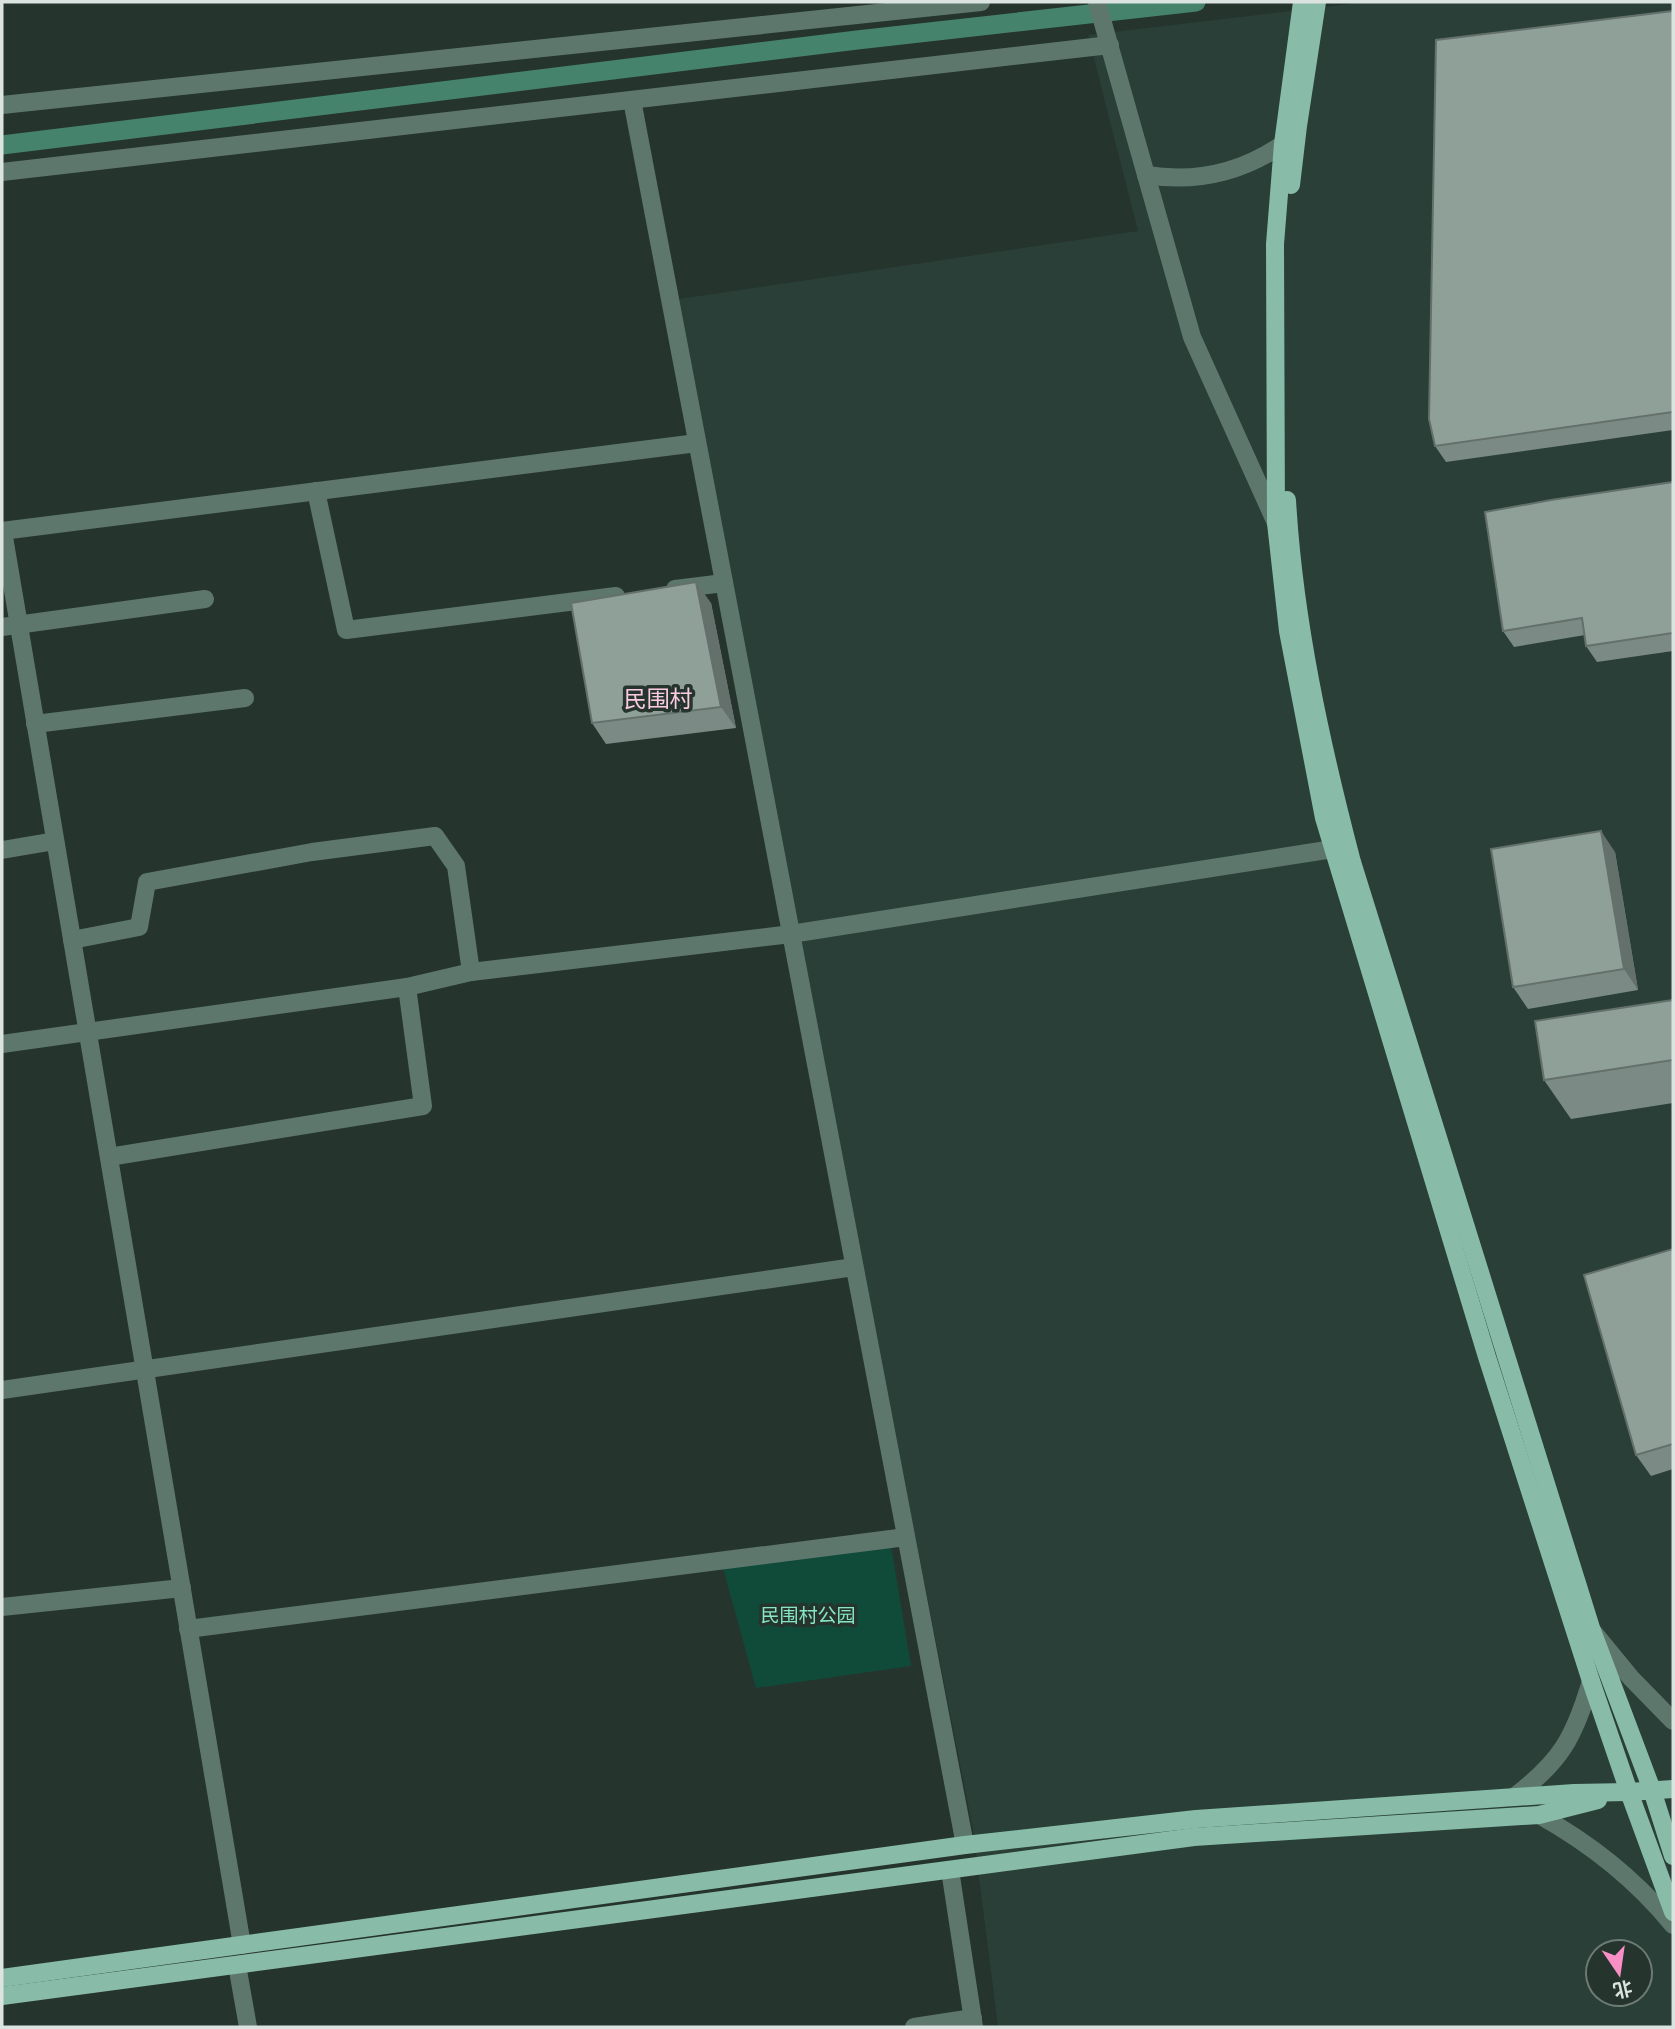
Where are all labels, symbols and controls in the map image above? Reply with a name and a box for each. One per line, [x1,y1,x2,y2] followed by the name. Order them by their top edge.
[624,685,693,712] district label: 民围村
[760,1604,856,1626] park label: 民围村公园
[1584,1938,1654,2008] north arrow
[1611,1977,1635,2002] text: 北

